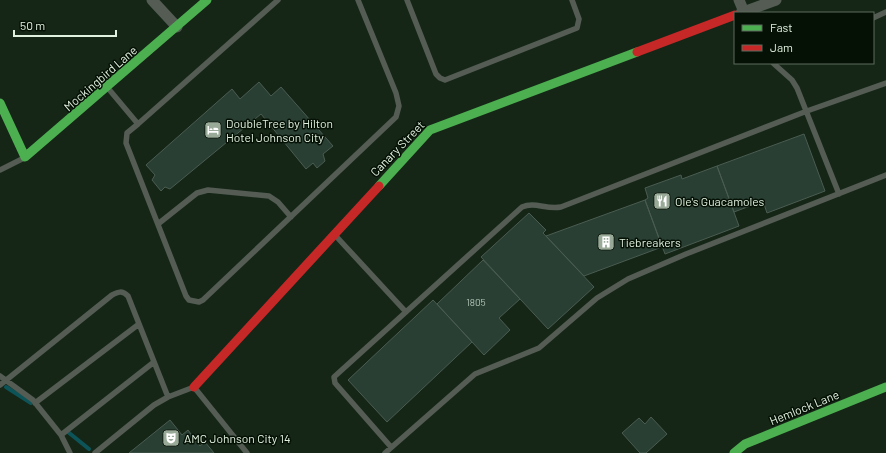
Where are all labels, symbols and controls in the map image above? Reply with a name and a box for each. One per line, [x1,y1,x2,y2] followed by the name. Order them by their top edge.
[14,12,116,38] scale bar
[734,12,874,64] legend
[20,18,45,32] text: 50 m
[770,20,793,34] text: Fast
[770,40,793,54] text: Jam
[61,43,139,113] street label: Mockingbird Lane
[226,116,333,144] place label: DoubleTree by Hilton Hotel Johnson City
[367,117,427,179] street label: Canary Street
[203,120,223,140] hotel icon: DoubleTree by Hilton Hotel Johnson City
[652,191,672,211] restaurant icon: Ole's Guacamoles
[675,194,765,208] place label: Ole's Guacamoles
[596,232,616,252] building icon: Tiebreakers
[619,235,681,249] place label: Tiebreakers
[466,296,486,308] house number: 1805
[767,387,841,427] street label: Hemlock Lane
[161,428,181,448] theatre icon: AMC Johnson City 14
[184,431,291,445] place label: AMC Johnson City 14

